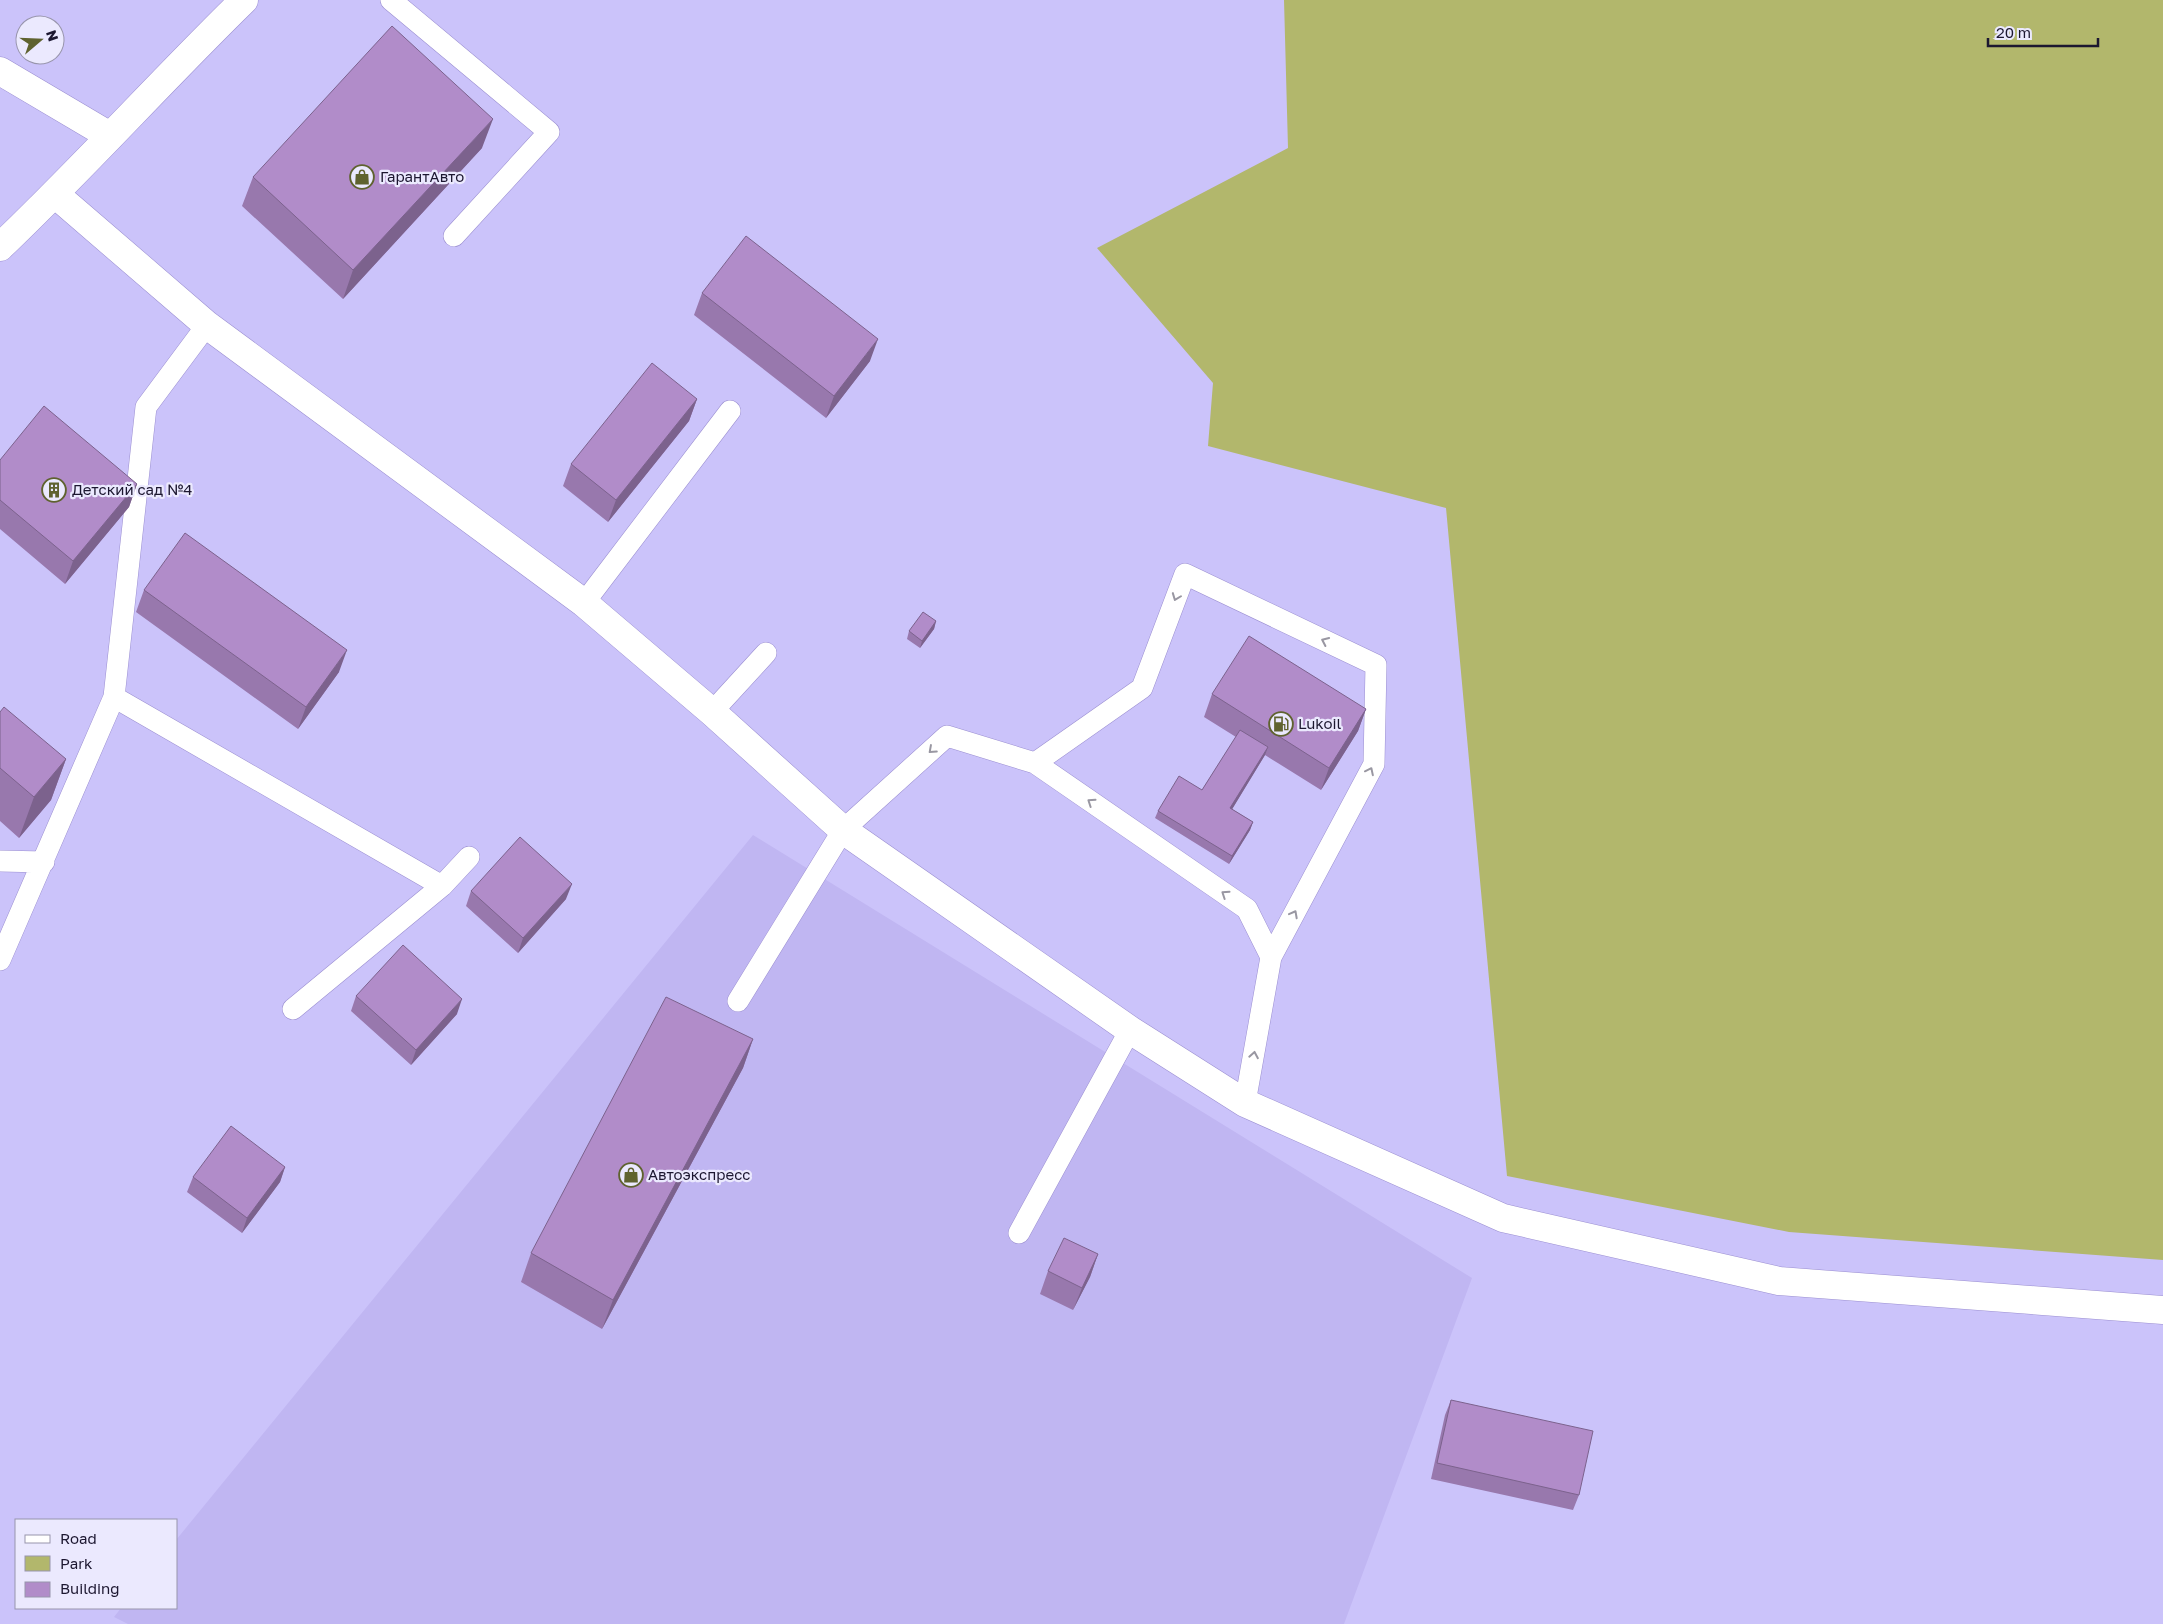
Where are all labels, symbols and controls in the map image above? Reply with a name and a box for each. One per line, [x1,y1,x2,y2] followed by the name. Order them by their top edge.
[15,15,65,65] north arrow
[1988,15,2098,47] scale bar
[1996,23,2031,41] text: 20 m
[43,28,63,43] text: N
[349,164,375,190] shop icon: ГарантАвто
[380,167,464,185] place label: ГарантАвто
[41,477,67,503] building icon: Детский сад №4
[72,480,192,498] place label: Детский сад №4
[1172,592,1182,601] one-way arrow
[1322,637,1331,647] one-way arrow
[1268,711,1294,737] fuel station icon: Lukoil
[1298,714,1342,732] place label: Lukoil
[929,744,938,753] one-way arrow
[1364,767,1374,776] one-way arrow
[1088,799,1097,808] one-way arrow
[1222,891,1231,900] one-way arrow
[1288,911,1298,920] one-way arrow
[1248,1051,1258,1059] one-way arrow
[618,1162,644,1188] shop icon: Автоэкспресс
[648,1165,751,1183] place label: Автоэкспресс
[15,1519,178,1609] legend
[60,1529,97,1547] text: Road
[60,1554,93,1572] text: Park
[60,1579,120,1597] text: Building

